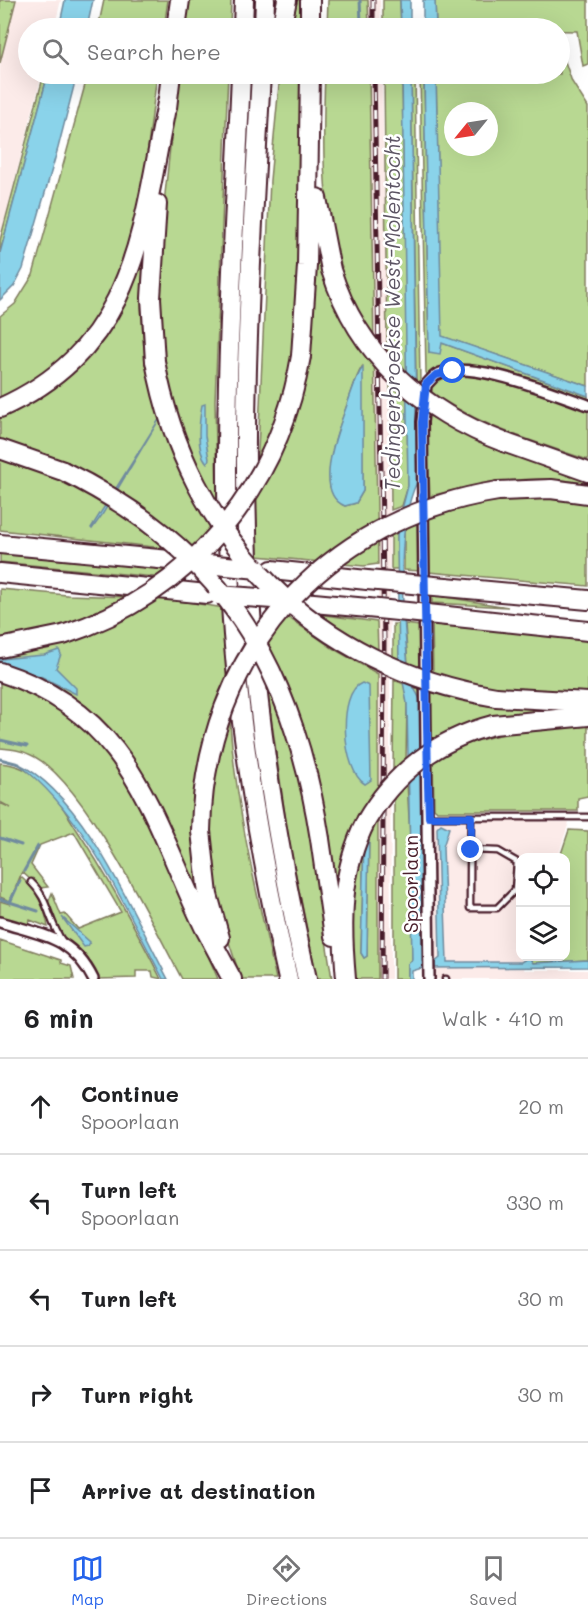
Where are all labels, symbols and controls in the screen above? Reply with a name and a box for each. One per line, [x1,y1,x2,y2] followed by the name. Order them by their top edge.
[18,18,570,84] search box
[39,35,72,68] icon: search
[87,37,221,66] text: Search here
[444,102,498,156] north arrow
[378,135,405,491] water label: Tedingerbroekse West-Molentocht
[439,357,465,383] route start
[397,835,423,933] street label: Spoorlaan
[457,836,483,862] route end
[516,853,570,961] map controls
[516,853,570,907] button: locate
[516,907,570,961] button: layers
[24,1001,93,1035] text: 6 min
[441,1005,564,1031] text: Walk · 410 m
[81,1079,179,1108] text: Continue
[24,1090,57,1123] icon: ahead
[518,1093,564,1119] text: 20 m
[81,1108,179,1134] text: Spoorlaan
[81,1175,177,1204] text: Turn left
[24,1186,57,1219] icon: left
[506,1189,564,1215] text: 330 m
[81,1204,179,1230] text: Spoorlaan
[24,1282,57,1315] icon: left
[81,1284,177,1313] text: Turn left
[518,1285,564,1311] text: 30 m
[24,1378,57,1411] icon: right
[81,1380,193,1409] text: Turn right
[518,1381,564,1407] text: 30 m
[24,1474,57,1507] icon: arrive
[81,1476,316,1505] text: Arrive at destination
[71,1552,104,1609] tab: Map
[246,1552,327,1609] tab: Directions
[469,1552,517,1609] tab: Saved

